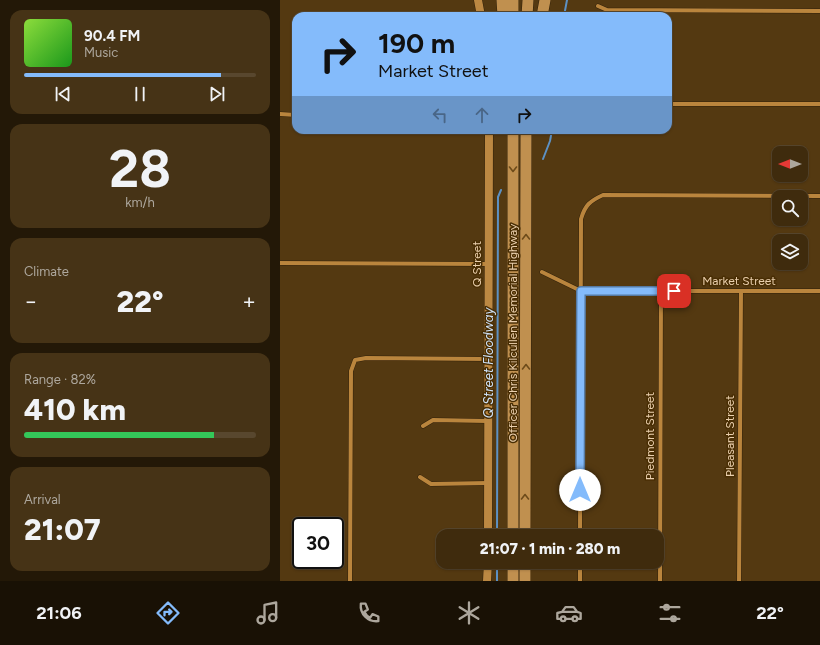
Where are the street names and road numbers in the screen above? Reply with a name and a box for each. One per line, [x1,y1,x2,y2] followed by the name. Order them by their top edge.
[506,223,520,442] street label: Officer Chris Kilcullen Memorial Highway
[470,241,484,287] street label: Q Street
[702,274,776,288] street label: Market Street
[643,391,657,480] street label: Piedmont Street
[723,395,737,477] street label: Pleasant Street

